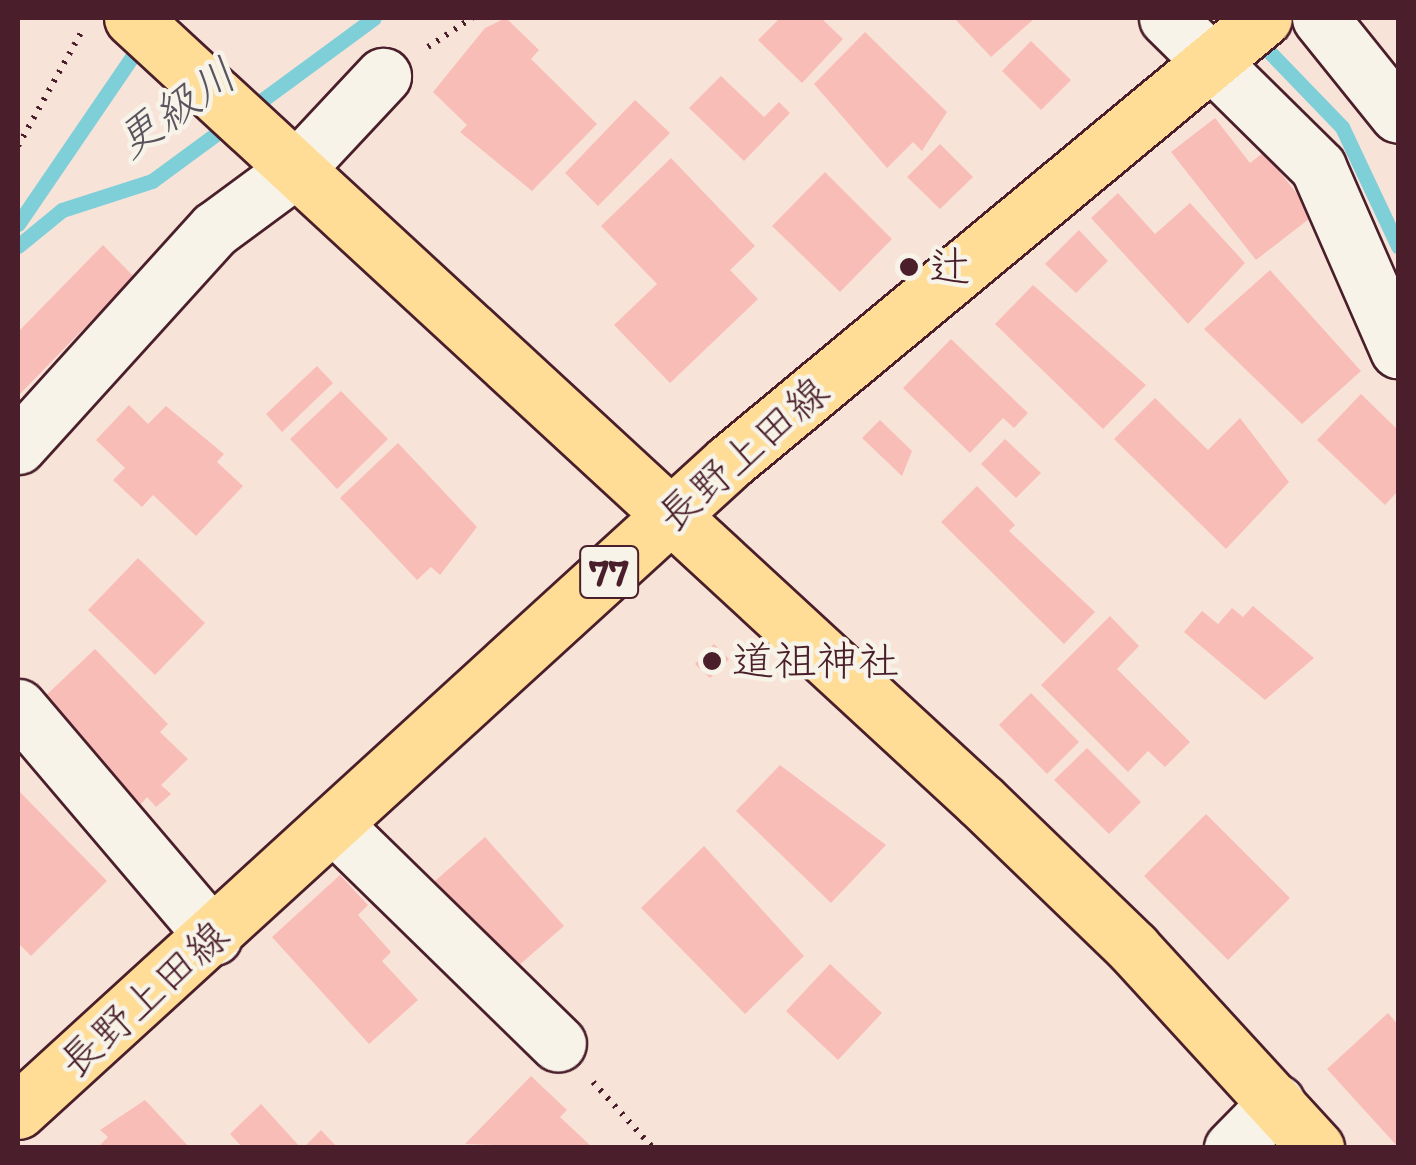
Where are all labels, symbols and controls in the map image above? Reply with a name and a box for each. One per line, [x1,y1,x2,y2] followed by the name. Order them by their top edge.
[105,47,247,169] water label: 更級川
[929,242,971,292] place label: 辻
[898,256,920,278] marker: 辻
[647,366,839,542] street label: 長野上田線
[579,537,639,607] road number: 77
[732,636,900,686] place label: 道祖神社
[701,650,723,672] marker: 道祖神社
[49,910,239,1088] street label: 長野上田線

